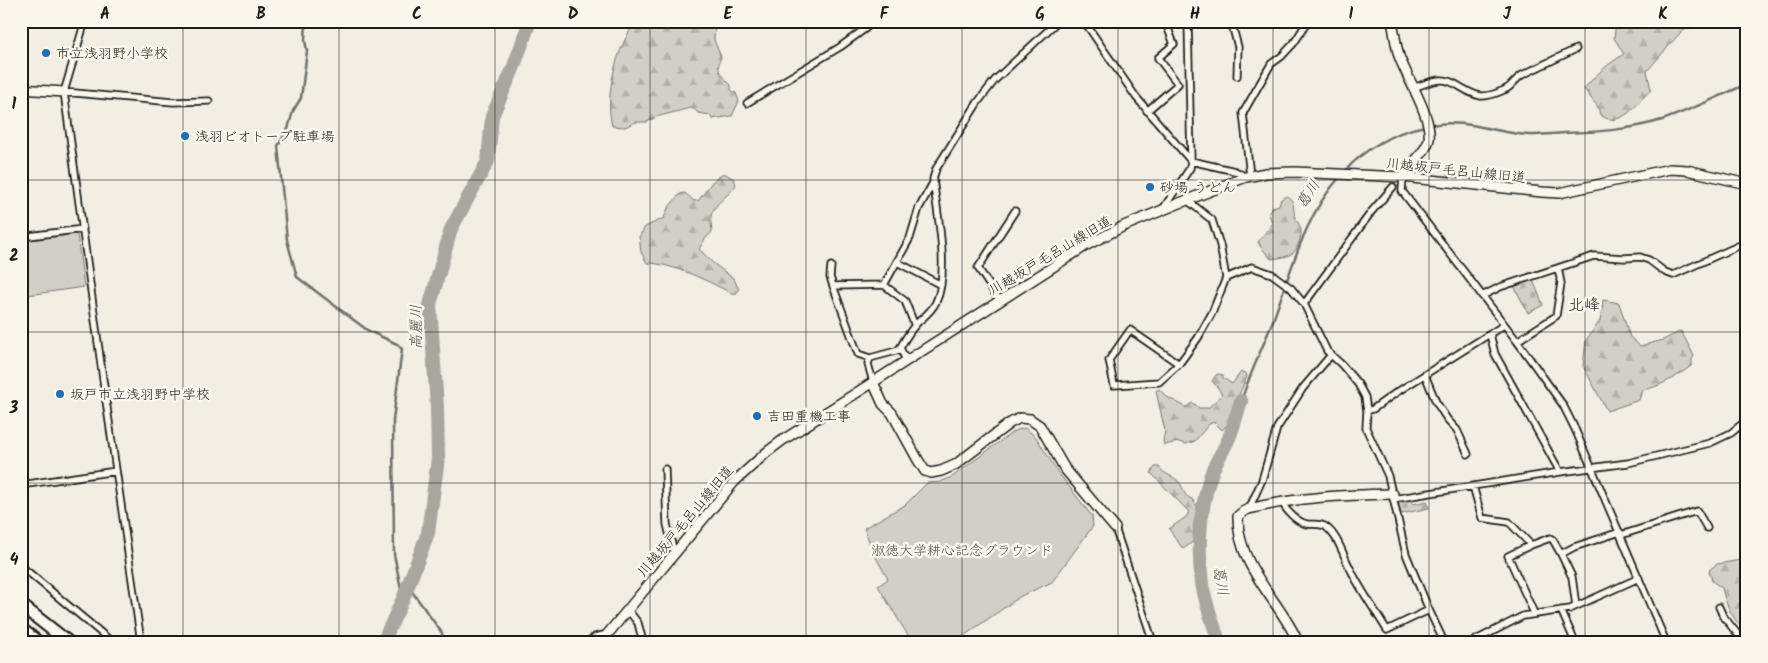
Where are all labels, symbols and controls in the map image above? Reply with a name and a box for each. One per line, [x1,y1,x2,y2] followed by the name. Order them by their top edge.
[100,2,110,27] text: A
[256,2,266,27] text: B
[412,2,422,27] text: C
[568,2,579,27] text: D
[724,2,734,27] text: E
[880,2,890,27] text: F
[1035,2,1045,27] text: G
[1190,2,1200,27] text: H
[1349,2,1354,27] text: I
[1503,2,1512,27] text: J
[1658,2,1668,27] text: K
[56,43,168,65] place label: 市立浅羽野小学校
[40,47,52,59] marker: 市立浅羽野小学校
[12,92,17,117] text: 1
[195,126,334,148] place label: 浅羽ビオトープ駐車場
[179,130,191,142] marker: 浅羽ビオトープ駐車場
[1385,153,1527,189] street label: 川越坂戸毛呂山線旧道
[1291,175,1327,214] water label: 葛川
[1160,177,1236,199] place label: 砂場 うどん
[1144,181,1156,193] marker: 砂場 うどん
[985,210,1116,301] street label: 川越坂戸毛呂山線旧道
[9,244,19,269] text: 2
[1568,293,1600,318] district label: 北峰
[405,304,429,350] water label: 高麗川
[70,384,210,406] place label: 坂戸市立浅羽野中学校
[54,388,66,400] marker: 坂戸市立浅羽野中学校
[9,396,19,421] text: 3
[767,406,851,428] place label: 吉田重機工事
[751,410,763,422] marker: 吉田重機工事
[632,461,739,582] street label: 川越坂戸毛呂山線旧道
[871,540,1053,562] park label: 淑徳大学耕心記念グラウンド
[10,548,19,573] text: 4
[1206,564,1234,598] water label: 葛川

